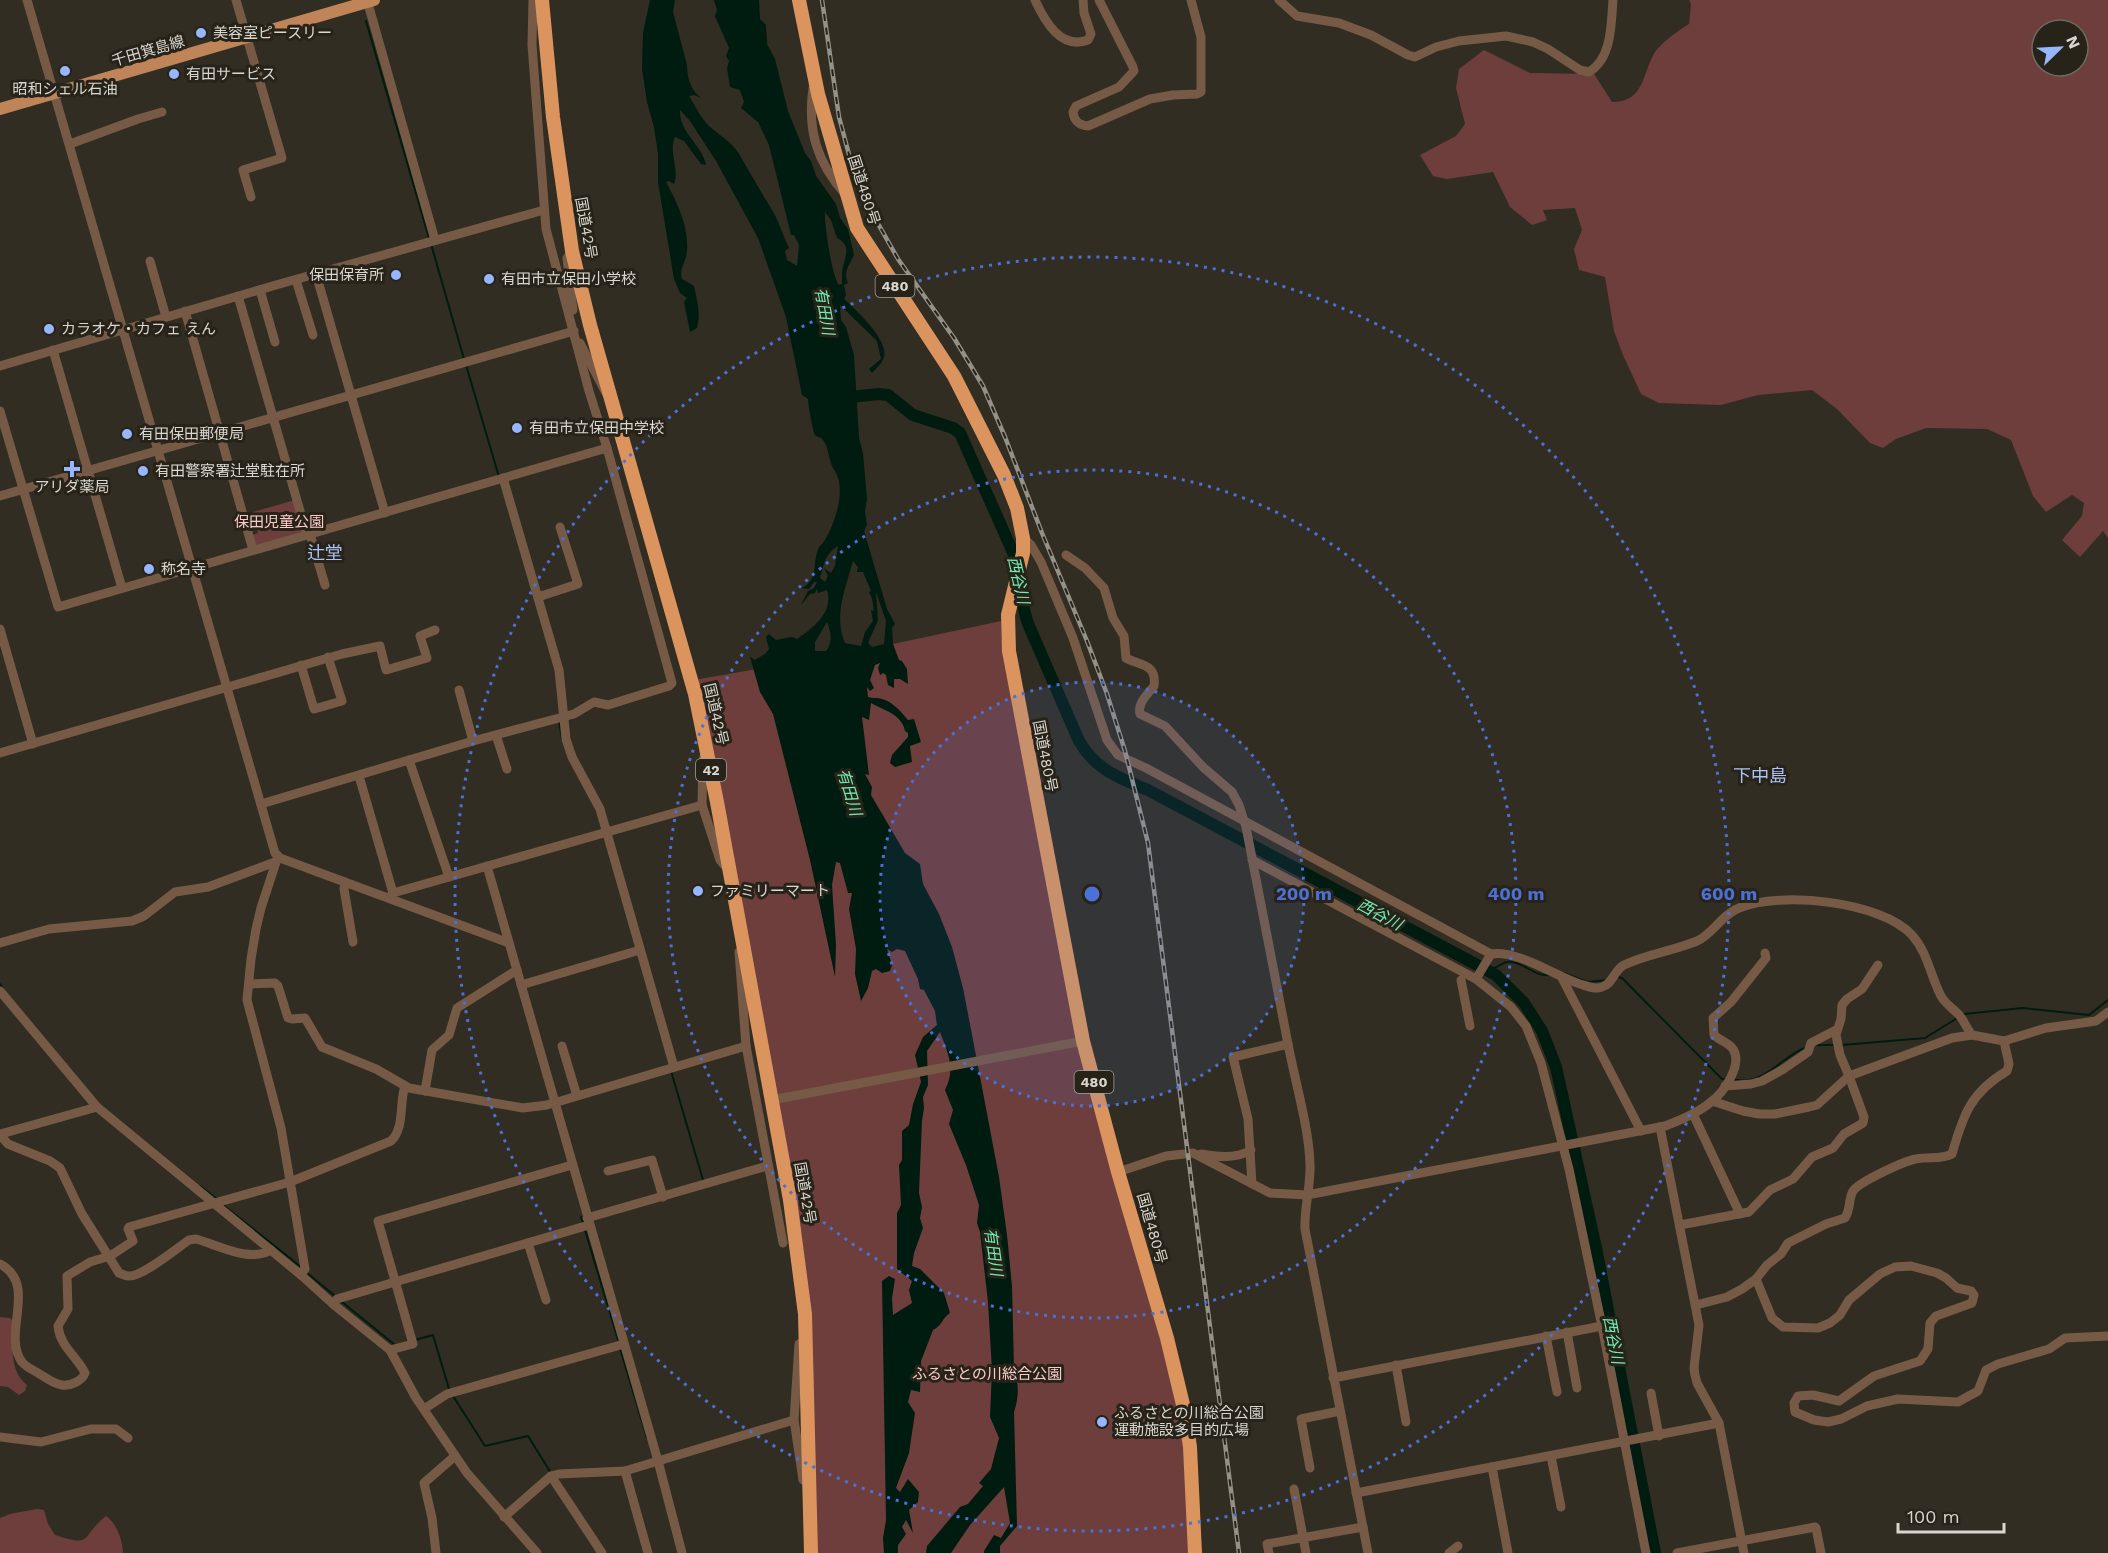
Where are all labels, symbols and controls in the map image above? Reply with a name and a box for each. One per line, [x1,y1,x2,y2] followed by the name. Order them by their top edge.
[2030,18,2090,78] north arrow
[213,24,332,42] place label: 美容室ピースリー
[194,26,208,40] marker: 美容室ピースリー
[109,32,187,70] street label: 千田箕島線
[2062,33,2084,51] text: N
[58,64,72,78] marker: 昭和シェル石油
[186,65,276,83] place label: 有田サービス
[167,67,181,81] marker: 有田サービス
[12,80,118,98] place label: 昭和シェル石油
[844,153,884,227] street label: 国道480号
[572,195,600,261] street label: 国道42号
[309,266,384,284] place label: 保田保育所
[389,268,403,282] marker: 保田保育所
[501,270,636,288] place label: 有田市立保田小学校
[482,272,496,286] marker: 有田市立保田小学校
[876,275,914,297] road number: 480
[811,286,838,338] water label: 有田川
[61,320,216,338] place label: カラオケ・カフェ えん
[42,322,56,336] marker: カラオケ・カフェ えん
[529,419,664,437] place label: 有田市立保田中学校
[510,421,524,435] marker: 有田市立保田中学校
[139,425,244,443] place label: 有田保田郵便局
[120,427,134,441] marker: 有田保田郵便局
[65,462,79,476] marker: アリダ薬局
[155,462,305,480] place label: 有田警察署辻堂駐在所
[136,464,150,478] marker: 有田警察署辻堂駐在所
[34,478,110,496] place label: アリダ薬局
[234,513,324,531] park label: 保田児童公園
[307,542,343,563] district label: 辻堂
[1004,555,1034,608] water label: 西谷川
[161,560,206,578] place label: 称名寺
[142,562,156,576] marker: 称名寺
[700,681,732,747] street label: 国道42号
[1029,719,1061,793] street label: 国道480号
[696,759,726,781] road number: 42
[1733,765,1787,786] district label: 下中島
[833,766,866,820] water label: 有田川
[710,882,830,900] place label: ファミリーマート
[1276,883,1332,904] text: 200 m
[1488,883,1544,904] text: 400 m
[1701,883,1757,904] text: 600 m
[691,884,705,898] marker: ファミリーマート
[1082,884,1102,904] centre of rings
[1354,895,1407,935] water label: 西谷川
[1074,1071,1114,1093] road number: 480
[791,1160,819,1226] street label: 国道42号
[1133,1191,1171,1265] street label: 国道480号
[981,1227,1007,1279] water label: 有田川
[1600,1315,1628,1367] water label: 西谷川
[912,1365,1062,1383] park label: ふるさとの川総合公園
[1114,1404,1264,1439] place label: ふるさとの川総合公園 運動施設多目的広場
[1095,1415,1109,1429] marker: ふるさとの川総合公園 運動施設多目的広場
[1898,1496,2004,1534] scale bar
[1907,1506,1960,1527] text: 100 m

